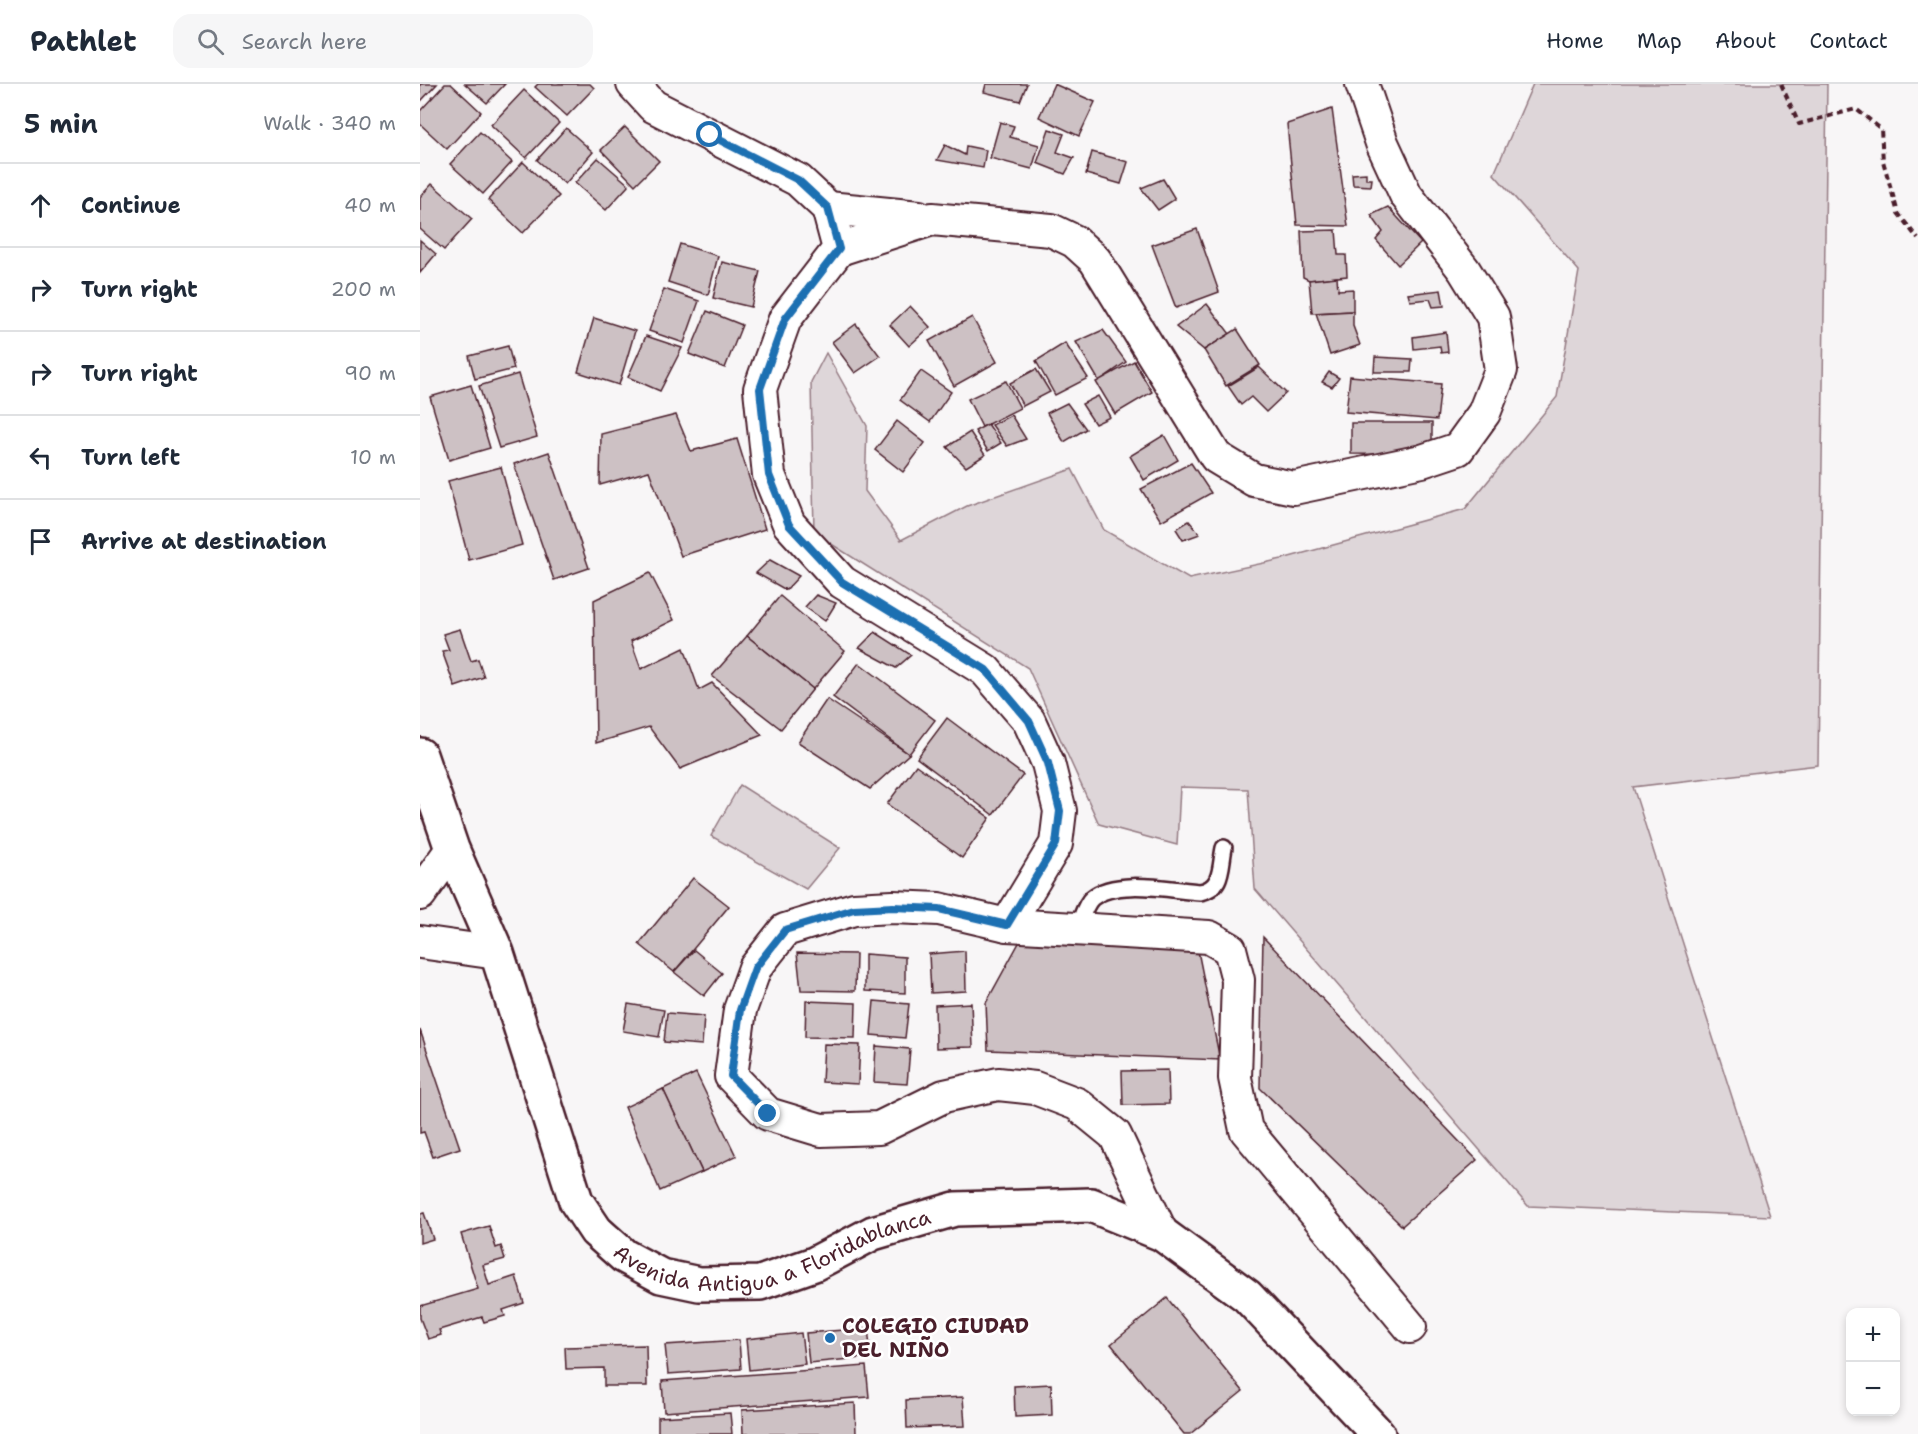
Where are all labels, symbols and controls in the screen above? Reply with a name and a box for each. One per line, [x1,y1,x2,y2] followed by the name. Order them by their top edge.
[173,14,593,68] search box
[30,22,137,60] text: Pathlet
[194,25,227,58] icon: search
[242,27,367,56] text: Search here
[1546,27,1604,55] text: Home
[1637,27,1682,55] text: Map
[1715,27,1776,55] text: About
[1809,27,1888,55] text: Contact
[24,106,98,141] text: 5 min
[263,110,396,136] text: Walk · 340 m
[696,121,722,147] route start
[24,189,57,222] icon: ahead
[81,191,181,220] text: Continue
[344,192,396,218] text: 40 m
[24,273,57,306] icon: right
[81,275,198,304] text: Turn right
[331,276,396,302] text: 200 m
[24,357,57,390] icon: right
[81,359,198,388] text: Turn right
[344,360,396,386] text: 90 m
[24,441,57,474] icon: left
[81,443,180,472] text: Turn left
[350,444,396,470] text: 10 m
[24,525,57,558] icon: arrive
[81,527,327,556] text: Arrive at destination
[754,1100,780,1126] route end
[607,1203,934,1298] street label: Avenida Antigua a Floridablanca
[1846,1308,1900,1416] map controls
[1846,1308,1900,1362] button: +
[842,1312,1029,1364] place label: COLEGIO CIUDAD DEL NIÑO
[823,1331,837,1345] marker: COLEGIO CIUDAD DEL NIÑO
[1846,1362,1900,1416] button: −

